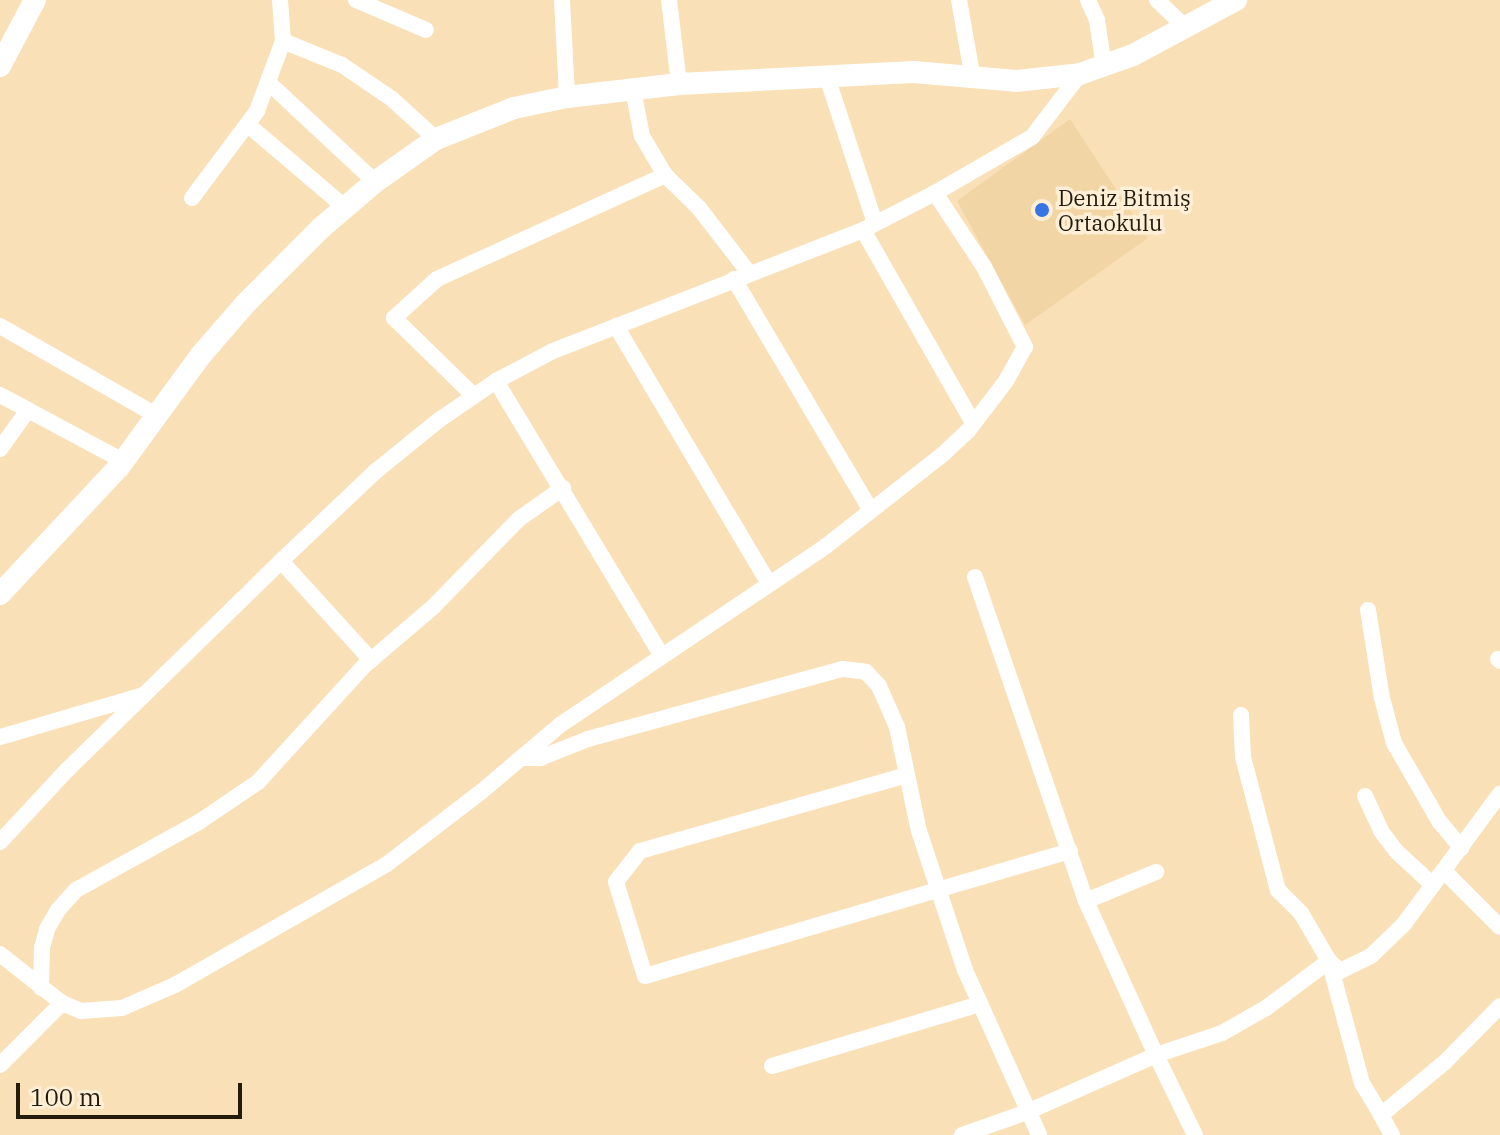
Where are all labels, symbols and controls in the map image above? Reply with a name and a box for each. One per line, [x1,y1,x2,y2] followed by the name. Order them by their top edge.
[1058,184,1191,236] place label: Deniz Bitmiş Ortaokulu
[1033,201,1051,219] marker: Deniz Bitmiş Ortaokulu
[20,1067,246,1117] scale bar
[30,1081,102,1113] text: 100 m

